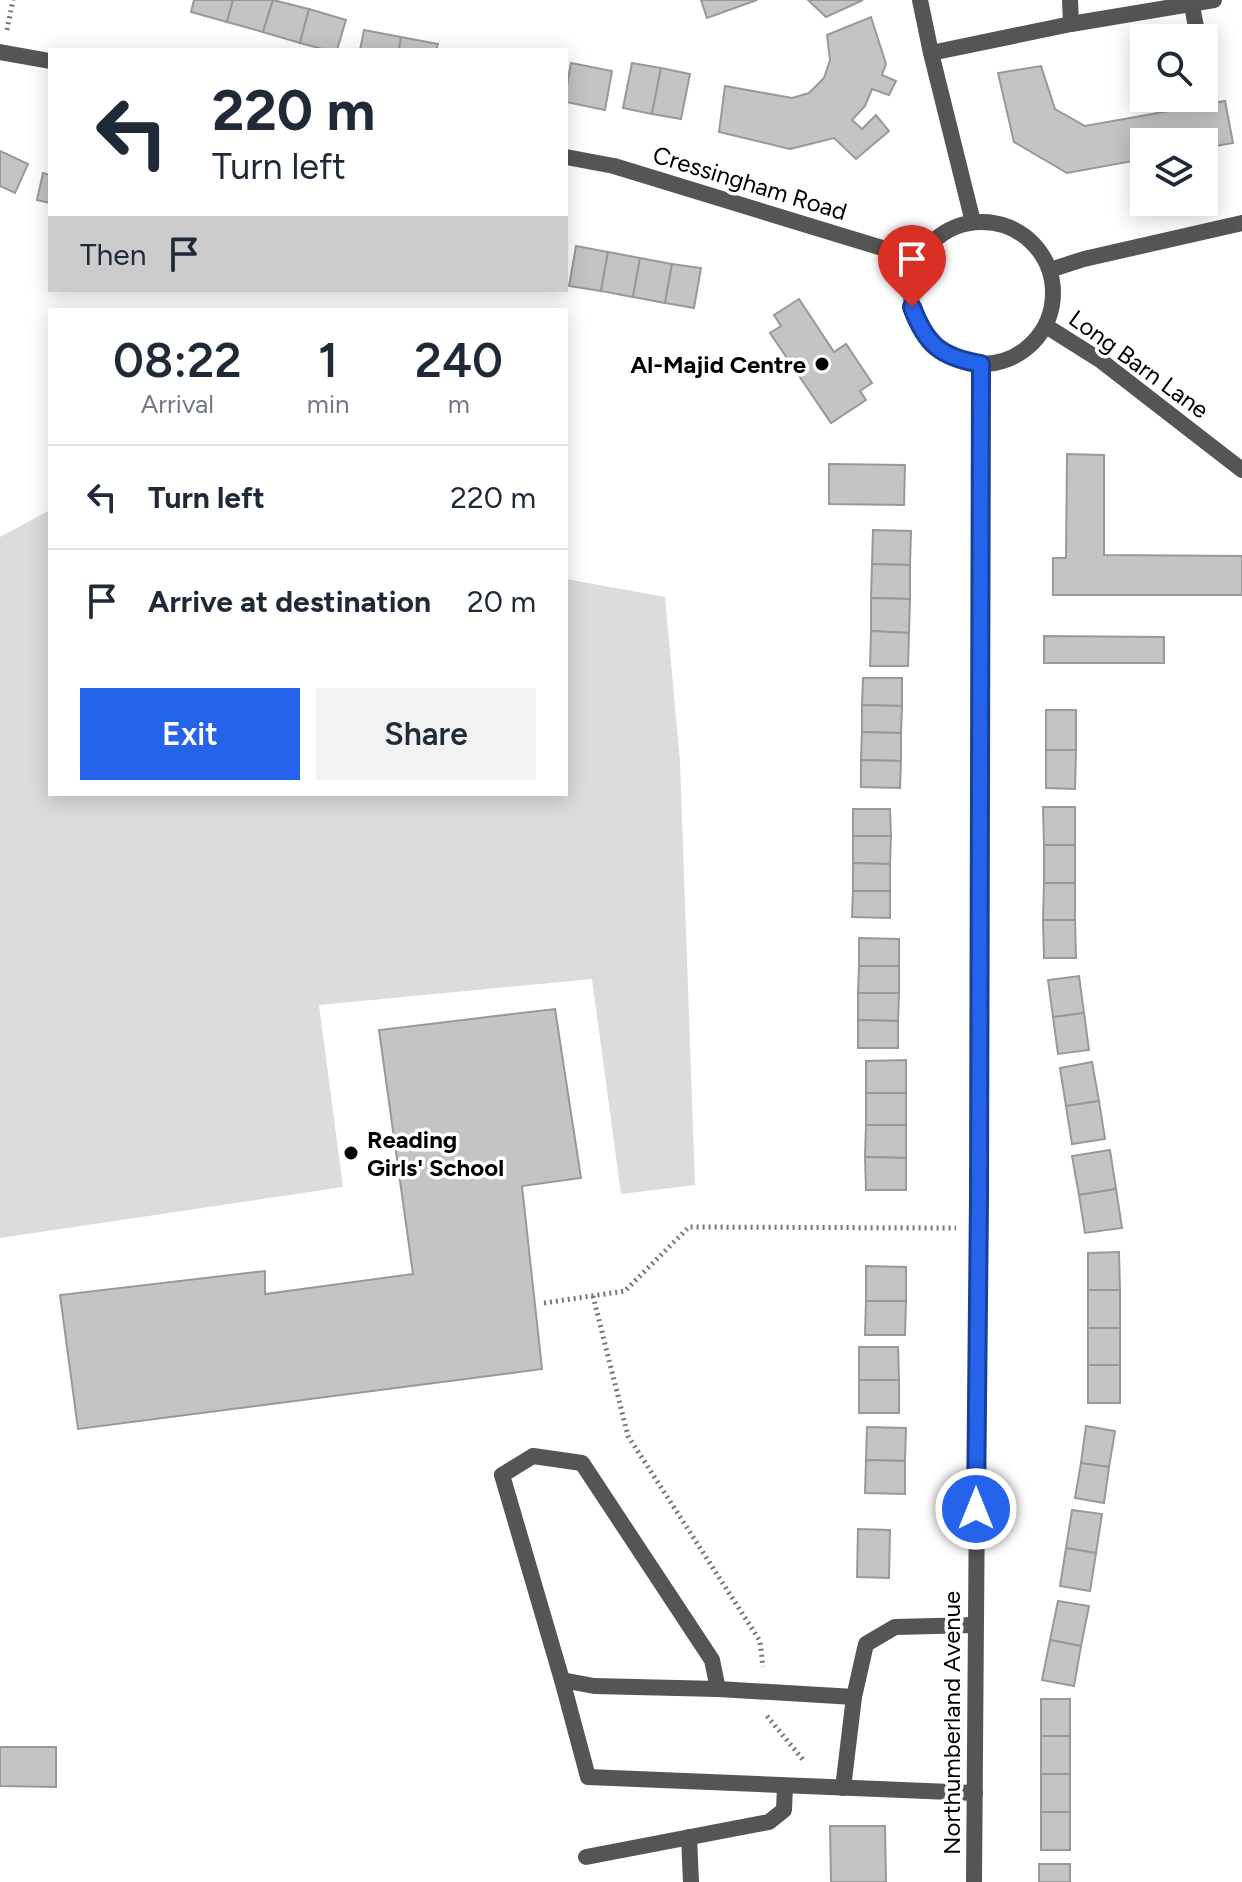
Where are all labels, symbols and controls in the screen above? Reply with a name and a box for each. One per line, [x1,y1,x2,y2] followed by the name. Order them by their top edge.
[1130,24,1218,216] map controls
[1130,24,1218,112] button: search
[212,77,375,144] text: 220 m
[80,80,184,184] icon: left
[1130,128,1218,216] button: layers
[650,140,850,226] street label: Cressingham Road
[212,145,346,188] text: Turn left
[878,225,946,307] pin
[162,232,206,276] icon: arrive
[80,236,146,273] text: Then
[890,237,934,281] icon: arrive
[1064,304,1214,424] street label: Long Barn Lane
[113,331,242,389] text: 08:22
[318,331,338,389] text: 1
[414,331,503,389] text: 240
[630,350,806,379] place label: Al-Majid Centre
[813,355,831,373] marker: Al-Majid Centre
[141,388,214,420] text: Arrival
[307,388,349,420] text: min
[448,388,470,420] text: m
[80,475,124,519] icon: left
[148,479,265,516] text: Turn left
[450,479,536,516] text: 220 m
[80,579,124,623] icon: arrive
[148,583,431,620] text: Arrive at destination
[467,583,536,620] text: 20 m
[80,688,300,780] button: Exit
[316,688,536,780] button: Share
[367,1125,504,1182] place label: Reading Girls' School
[342,1144,360,1162] marker: Reading Girls' School
[934,1467,1018,1551] position arrow
[937,1591,966,1855] street label: Northumberland Avenue

